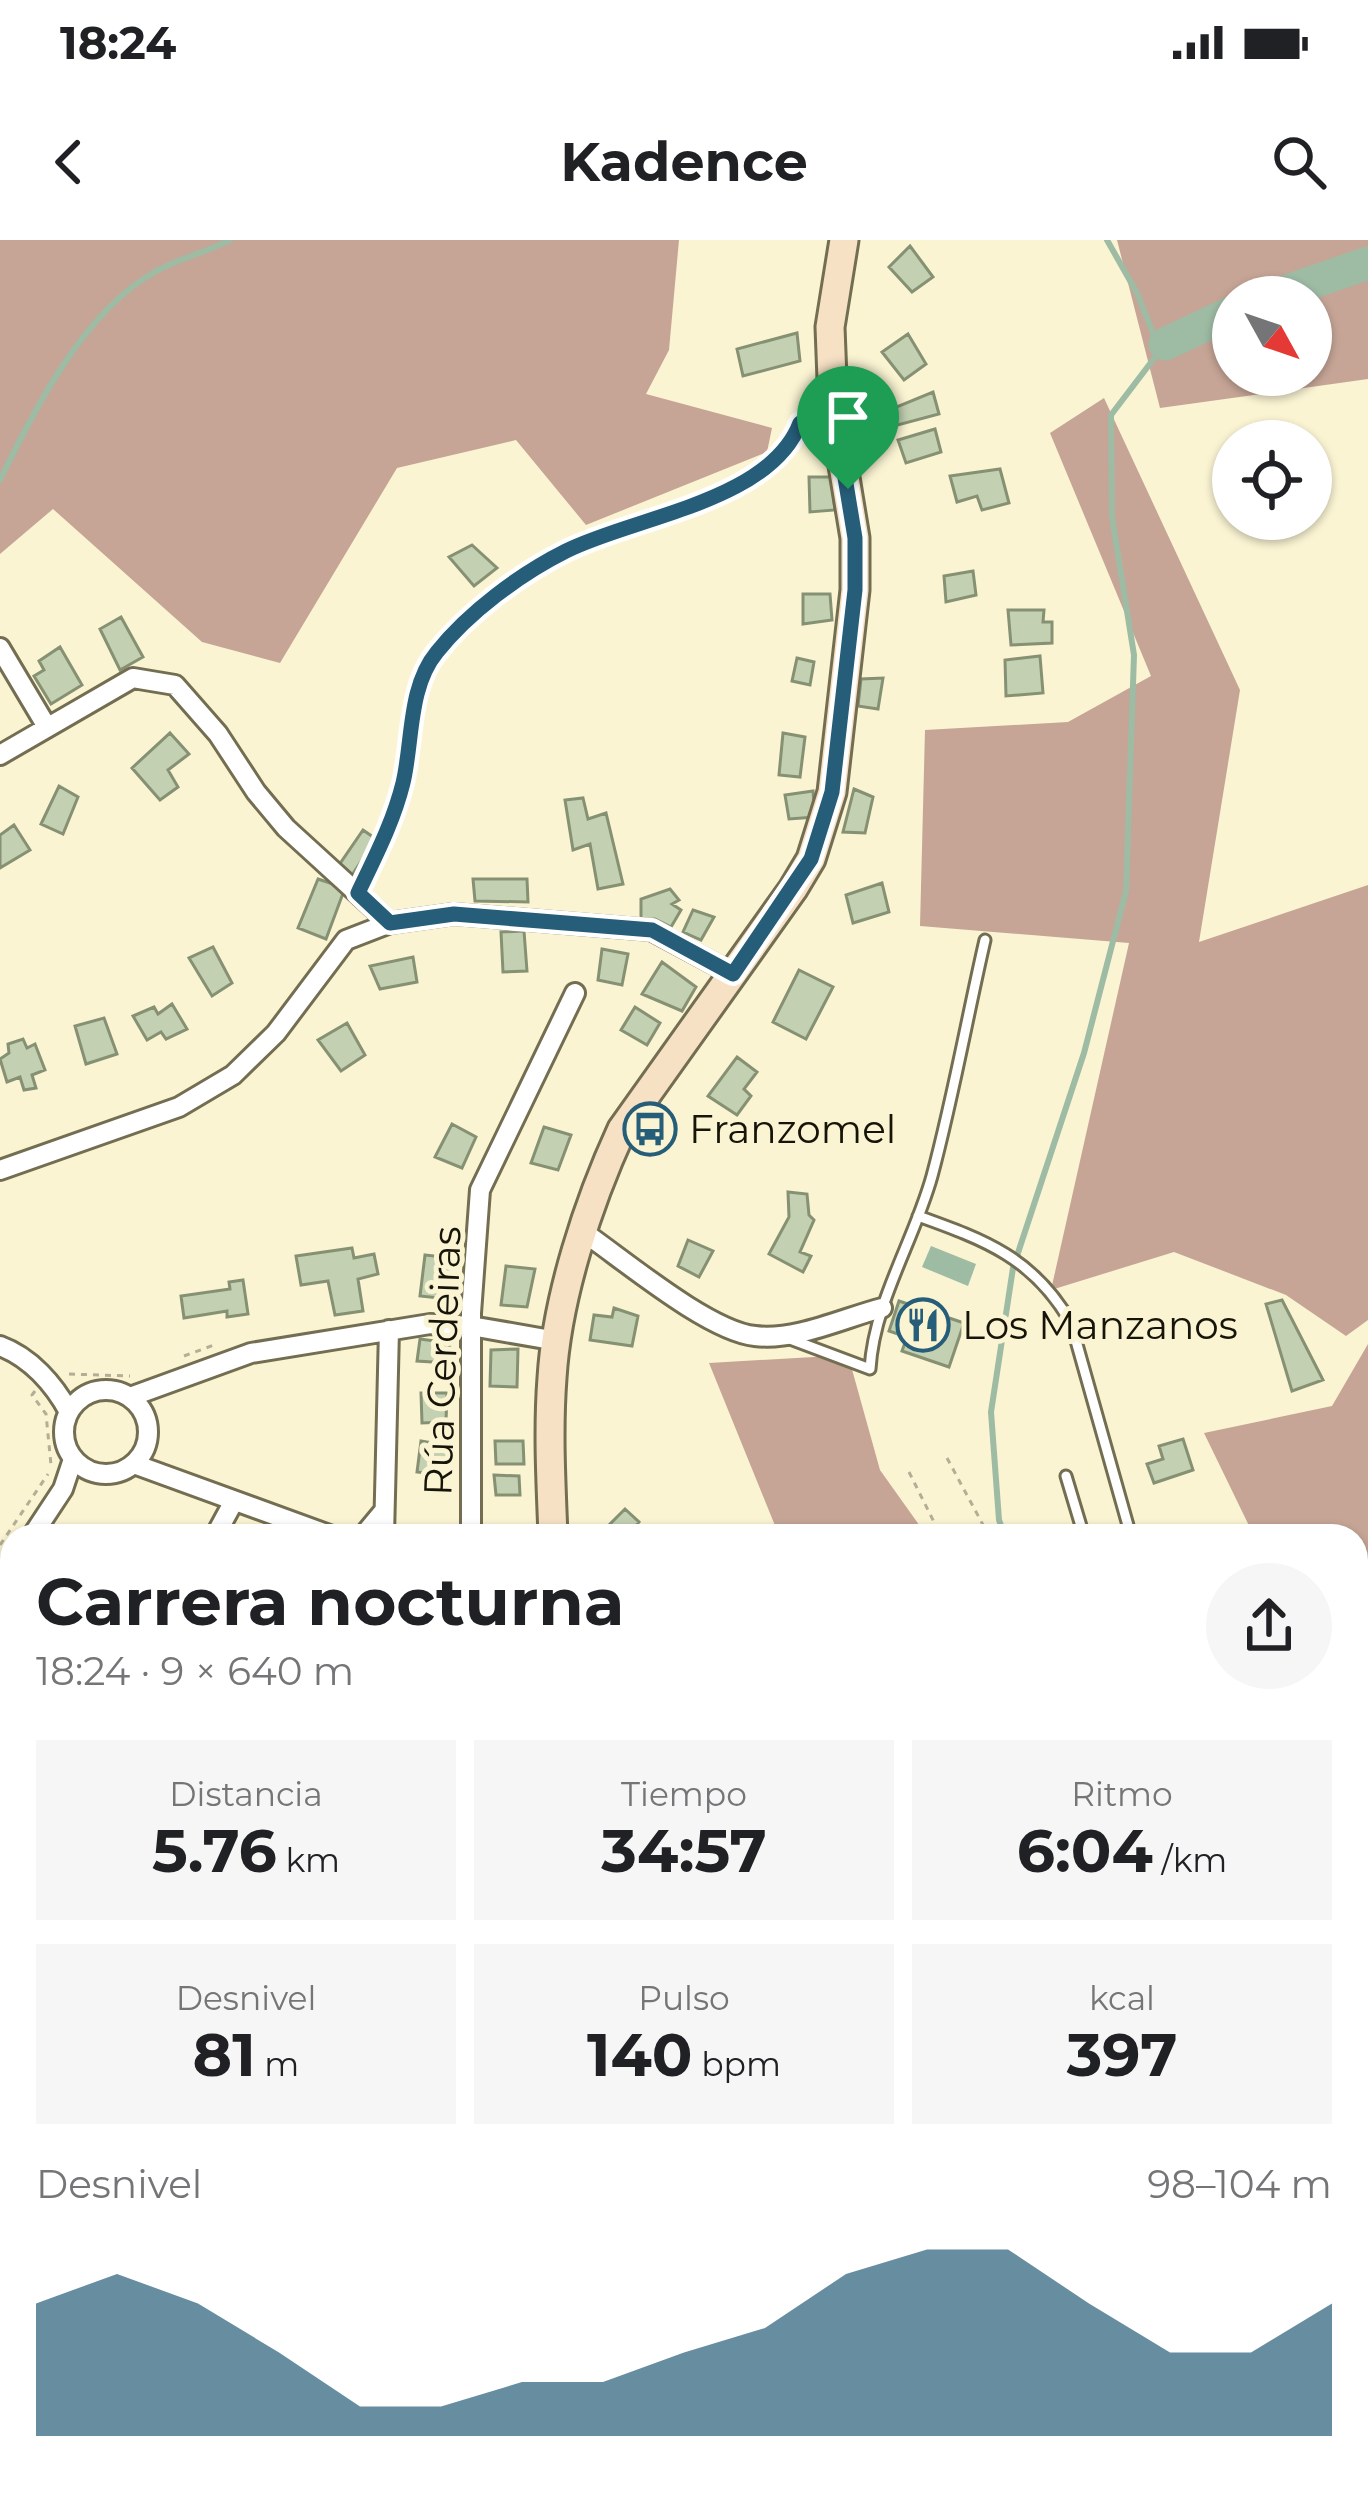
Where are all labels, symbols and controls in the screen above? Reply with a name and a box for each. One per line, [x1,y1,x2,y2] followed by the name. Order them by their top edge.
[60,15,176,70] text: 18:24
[36,129,102,195] icon: back
[560,129,808,195] text: Kadence
[1266,129,1332,195] icon: search
[1212,276,1332,396] north arrow
[1212,276,1332,540] map controls
[797,366,899,489] pin
[815,384,881,450] icon: arrive
[1212,420,1332,540] button: locate
[622,1101,678,1157] bus stop icon: Franzomel
[689,1105,896,1153] place label: Franzomel
[413,1225,471,1497] street label: Rúa Cerdeiras
[895,1297,951,1353] restaurant icon: Los Manzanos
[962,1301,1238,1349] place label: Los Manzanos
[36,1561,625,1642] text: Carrera nocturna
[1206,1563,1332,1689] button: share
[36,1647,354,1695] text: 18:24 · 9 × 640 m
[169,1774,323,1814] text: Distancia
[621,1774,747,1814] text: Tiempo
[1071,1774,1173,1814] text: Ritmo
[152,1814,277,1887] text: 5.76
[601,1814,767,1887] text: 34:57
[1017,1814,1153,1887] text: 6:04
[277,1840,340,1880] text: km
[1153,1840,1227,1880] text: /km
[176,1978,316,2018] text: Desnivel
[638,1978,730,2018] text: Pulso
[1089,1978,1155,2018] text: kcal
[193,2018,256,2091] text: 81
[587,2018,693,2091] text: 140
[1067,2018,1177,2091] text: 397
[256,2044,299,2084] text: m
[693,2044,781,2084] text: bpm
[36,2160,202,2208] text: Desnivel
[1147,2160,1332,2208] text: 98–104 m

